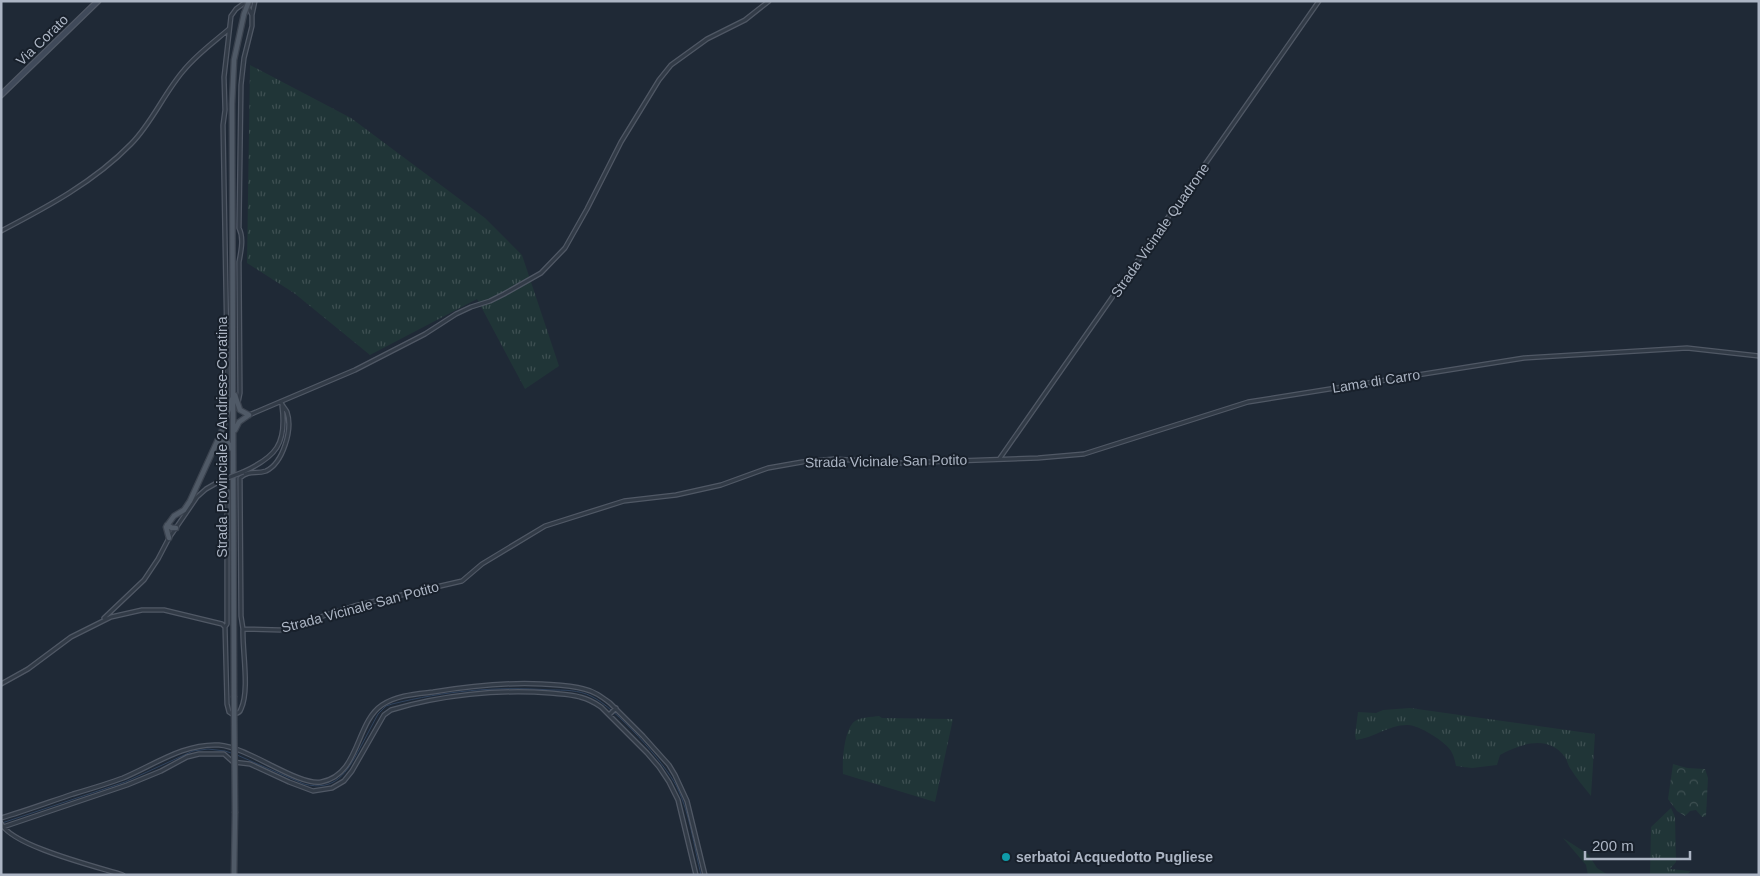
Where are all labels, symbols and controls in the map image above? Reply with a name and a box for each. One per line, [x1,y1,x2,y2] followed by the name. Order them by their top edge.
[13,11,71,69] street label: Via Corato
[1108,160,1213,300] street label: Strada Vicinale Quadrone
[214,316,230,558] street label: Strada Provinciale 2 Andriese-Coratina
[1331,366,1421,396] street label: Lama di Carro
[805,452,968,470] street label: Strada Vicinale San Potito
[279,578,441,636] street label: Strada Vicinale San Potito
[1585,828,1690,860] scale bar
[1592,837,1634,854] text: 200 m
[1016,849,1213,865] place label: serbatoi Acquedotto Pugliese
[1000,851,1012,863] marker: serbatoi Acquedotto Pugliese

